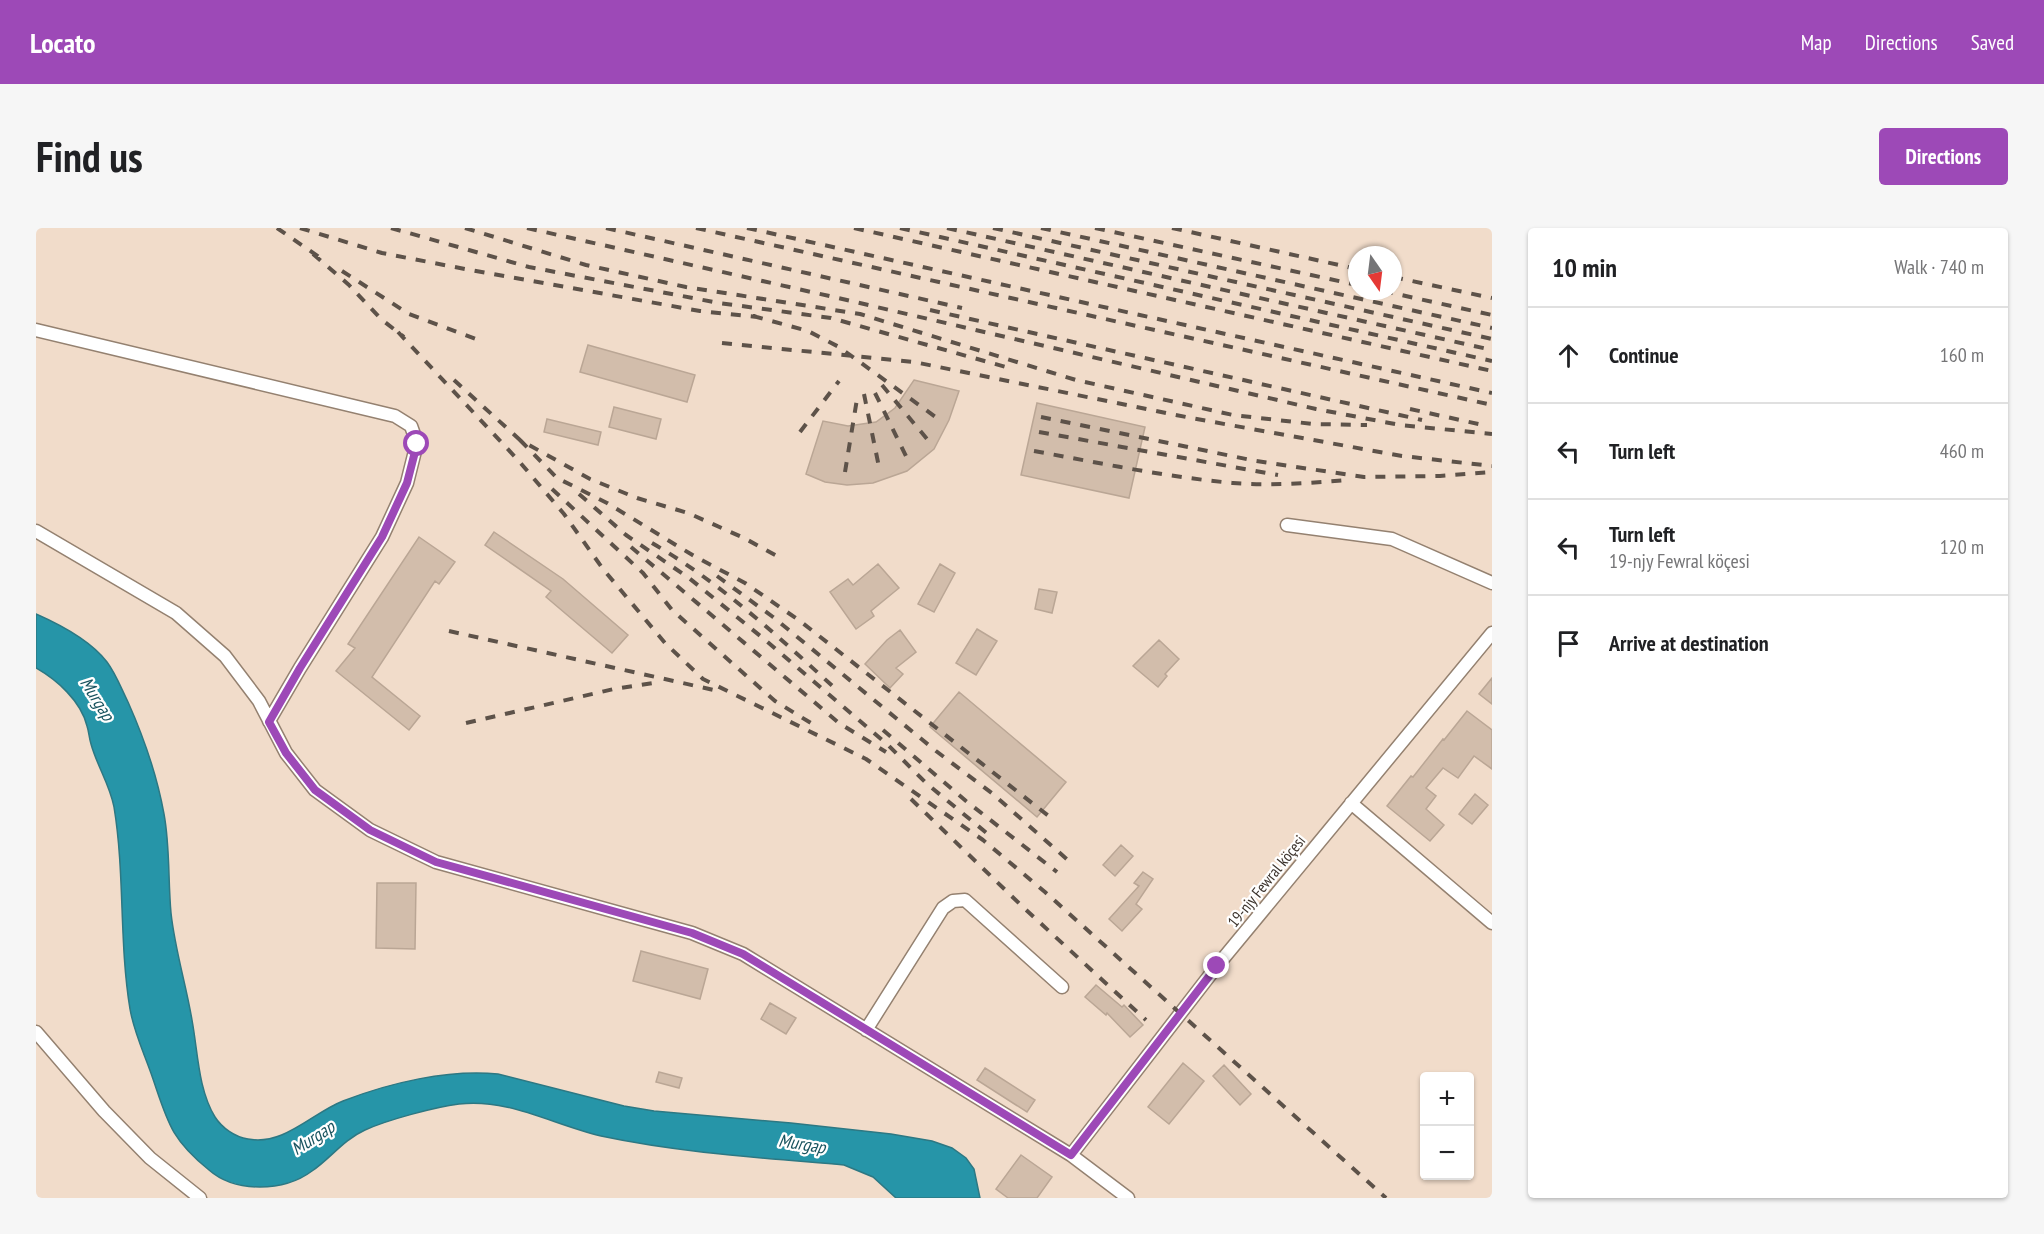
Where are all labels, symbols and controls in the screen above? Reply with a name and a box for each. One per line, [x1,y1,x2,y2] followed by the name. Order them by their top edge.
[30,24,96,61] text: Locato
[1801,29,1832,56] text: Map
[1865,29,1938,56] text: Directions
[1971,29,2014,56] text: Saved
[1879,128,2008,185] button: Directions
[36,129,143,184] text: Find us
[1348,246,1402,300] north arrow
[1552,251,1617,284] text: 10 min
[1894,254,1984,280] text: Walk · 740 m
[1552,339,1585,372] icon: ahead
[1609,341,1679,369] text: Continue
[1940,342,1984,368] text: 160 m
[403,430,429,456] route start
[1552,435,1585,468] icon: left
[1609,437,1675,465] text: Turn left
[1940,438,1984,464] text: 460 m
[1609,520,1675,548] text: Turn left
[1552,531,1585,564] icon: left
[1940,534,1984,560] text: 120 m
[1609,548,1750,574] text: 19-njy Fewral köçesi
[1552,627,1585,660] icon: arrive
[1609,629,1769,657] text: Arrive at destination
[75,673,120,726] water label: Murgap
[1223,831,1309,931] street label: 19-njy Fewral köçesi
[1203,952,1229,978] route end
[1420,1072,1474,1180] map controls
[1420,1072,1474,1126] button: +
[287,1114,340,1160] water label: Murgap
[1420,1126,1474,1180] button: −
[777,1128,828,1159] water label: Murgap

